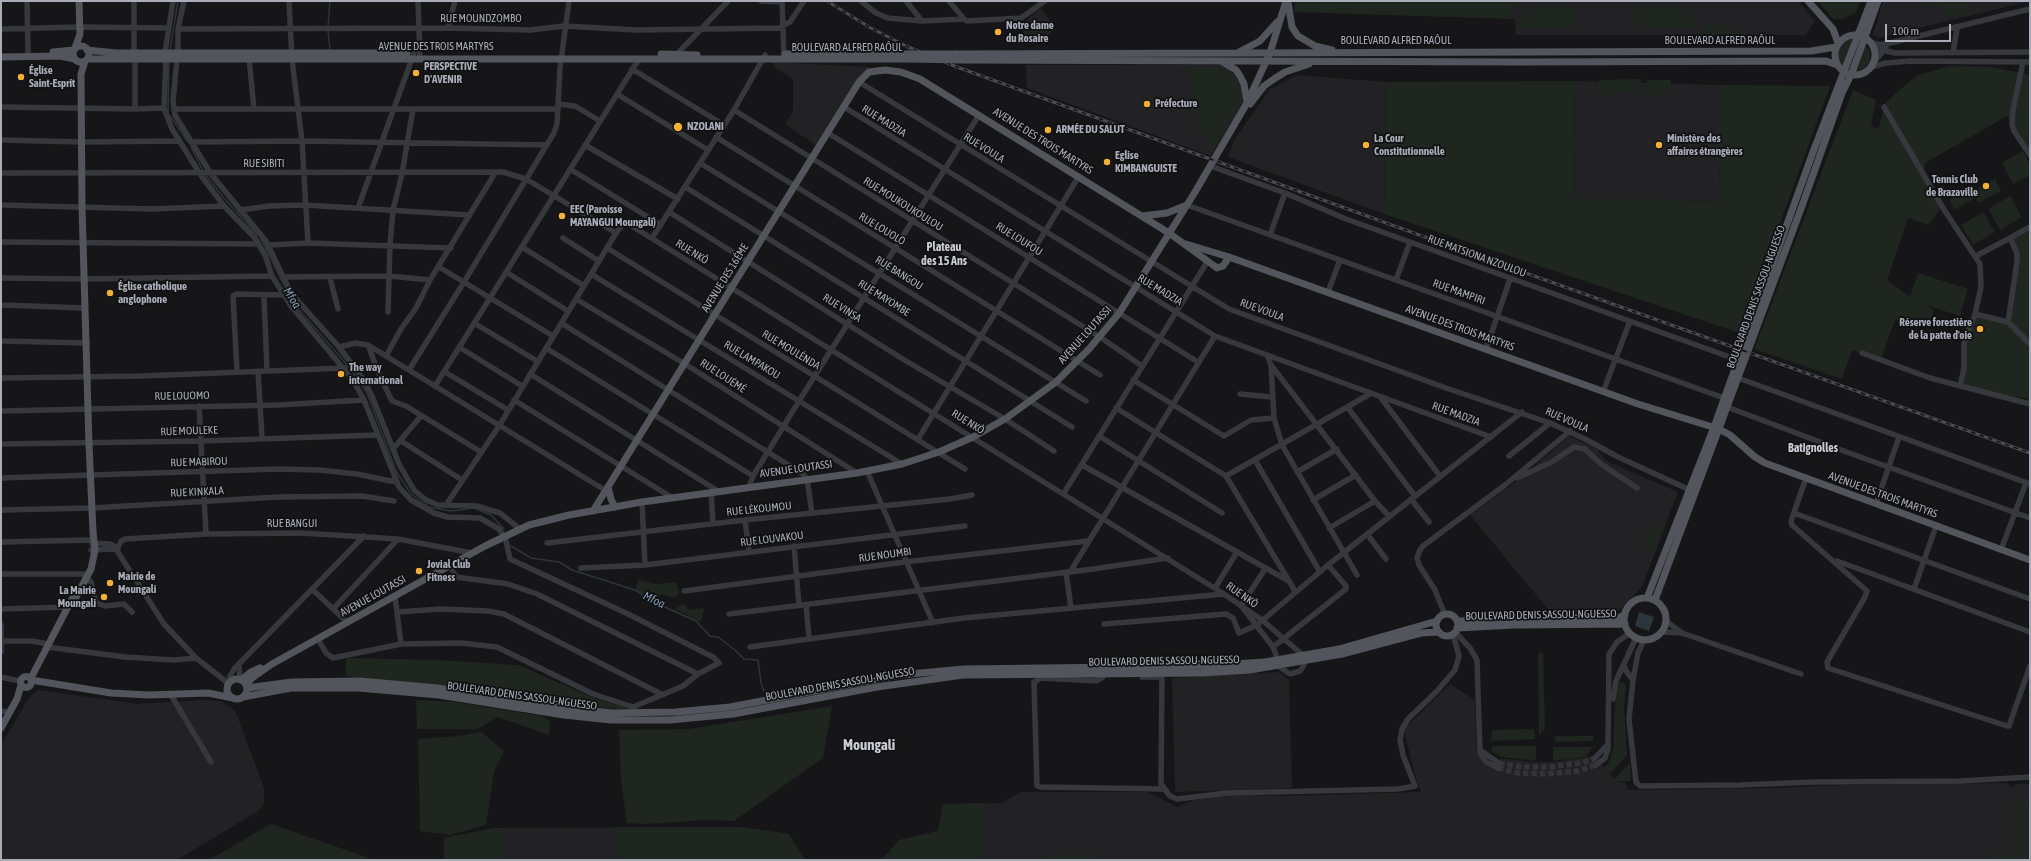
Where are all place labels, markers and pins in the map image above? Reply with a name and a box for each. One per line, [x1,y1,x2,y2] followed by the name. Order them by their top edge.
[1006,19,1054,45] place label: Notre dame du Rosaire
[993,27,1003,37] marker: Notre dame du Rosaire
[424,60,477,86] place label: PERSPECTIVE D'AVENIR
[29,64,75,90] place label: Église Saint-Esprit
[411,68,421,78] marker: PERSPECTIVE D'AVENIR
[16,72,26,82] marker: Église Saint-Esprit
[1155,97,1197,111] place label: Préfecture
[1142,99,1152,109] marker: Préfecture
[687,120,724,134] place label: NZOLANI
[672,121,684,133] marker: NZOLANI
[1056,123,1125,137] place label: ARMÉE DU SALUT
[1043,125,1053,135] marker: ARMÉE DU SALUT
[1374,132,1445,158] place label: La Cour Constitutionnelle
[1667,132,1743,158] place label: Ministère des affaires étrangères
[1361,140,1371,150] marker: La Cour Constitutionnelle
[1654,140,1664,150] marker: Ministère des affaires étrangères
[1115,149,1177,175] place label: Eglise KIMBANGUISTE
[1102,157,1112,167] marker: Eglise KIMBANGUISTE
[1926,173,1978,199] place label: Tennis Club de Brazaville
[1981,181,1991,191] marker: Tennis Club de Brazaville
[570,203,656,229] place label: EEC (Paroisse MAYANGUI Moungali)
[557,211,567,221] marker: EEC (Paroisse MAYANGUI Moungali)
[118,280,187,306] place label: Église catholique anglophone
[105,288,115,298] marker: Église catholique anglophone
[1899,316,1972,342] place label: Réserve forestière de la patte d'oie
[1975,324,1985,334] marker: Réserve forestière de la patte d'oie
[349,361,403,387] place label: The way international
[336,369,346,379] marker: The way international
[427,558,471,584] place label: Jovial Club Fitness
[414,566,424,576] marker: Jovial Club Fitness
[118,570,156,596] place label: Mairie de Moungali
[105,578,115,588] marker: Mairie de Moungali
[58,584,96,610] place label: La Mairie Moungali
[99,592,109,602] marker: La Mairie Moungali

